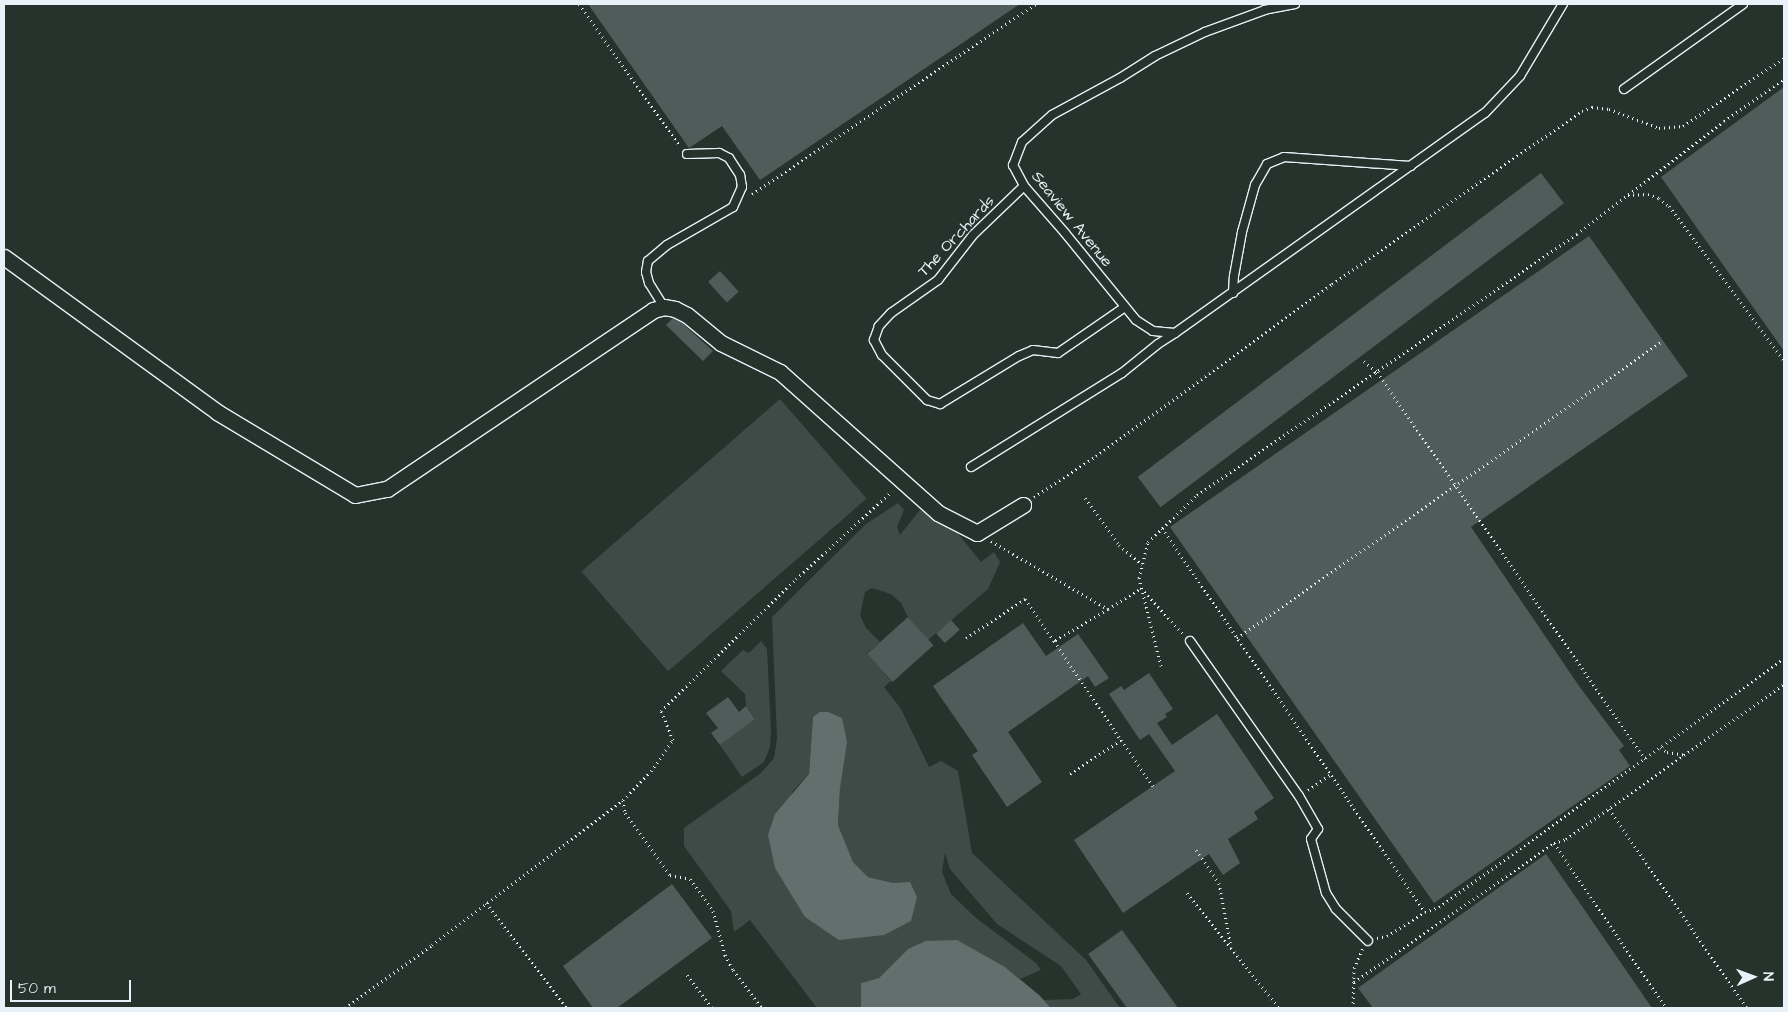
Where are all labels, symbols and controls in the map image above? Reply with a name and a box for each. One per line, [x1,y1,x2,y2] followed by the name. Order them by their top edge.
[1027,167,1117,271] street label: Seaview Avenue
[914,192,998,280] street label: The Orchards
[1728,952,1778,1002] north arrow
[12,970,134,1002] scale bar
[1758,972,1778,981] text: N
[18,978,56,999] text: 50 m

